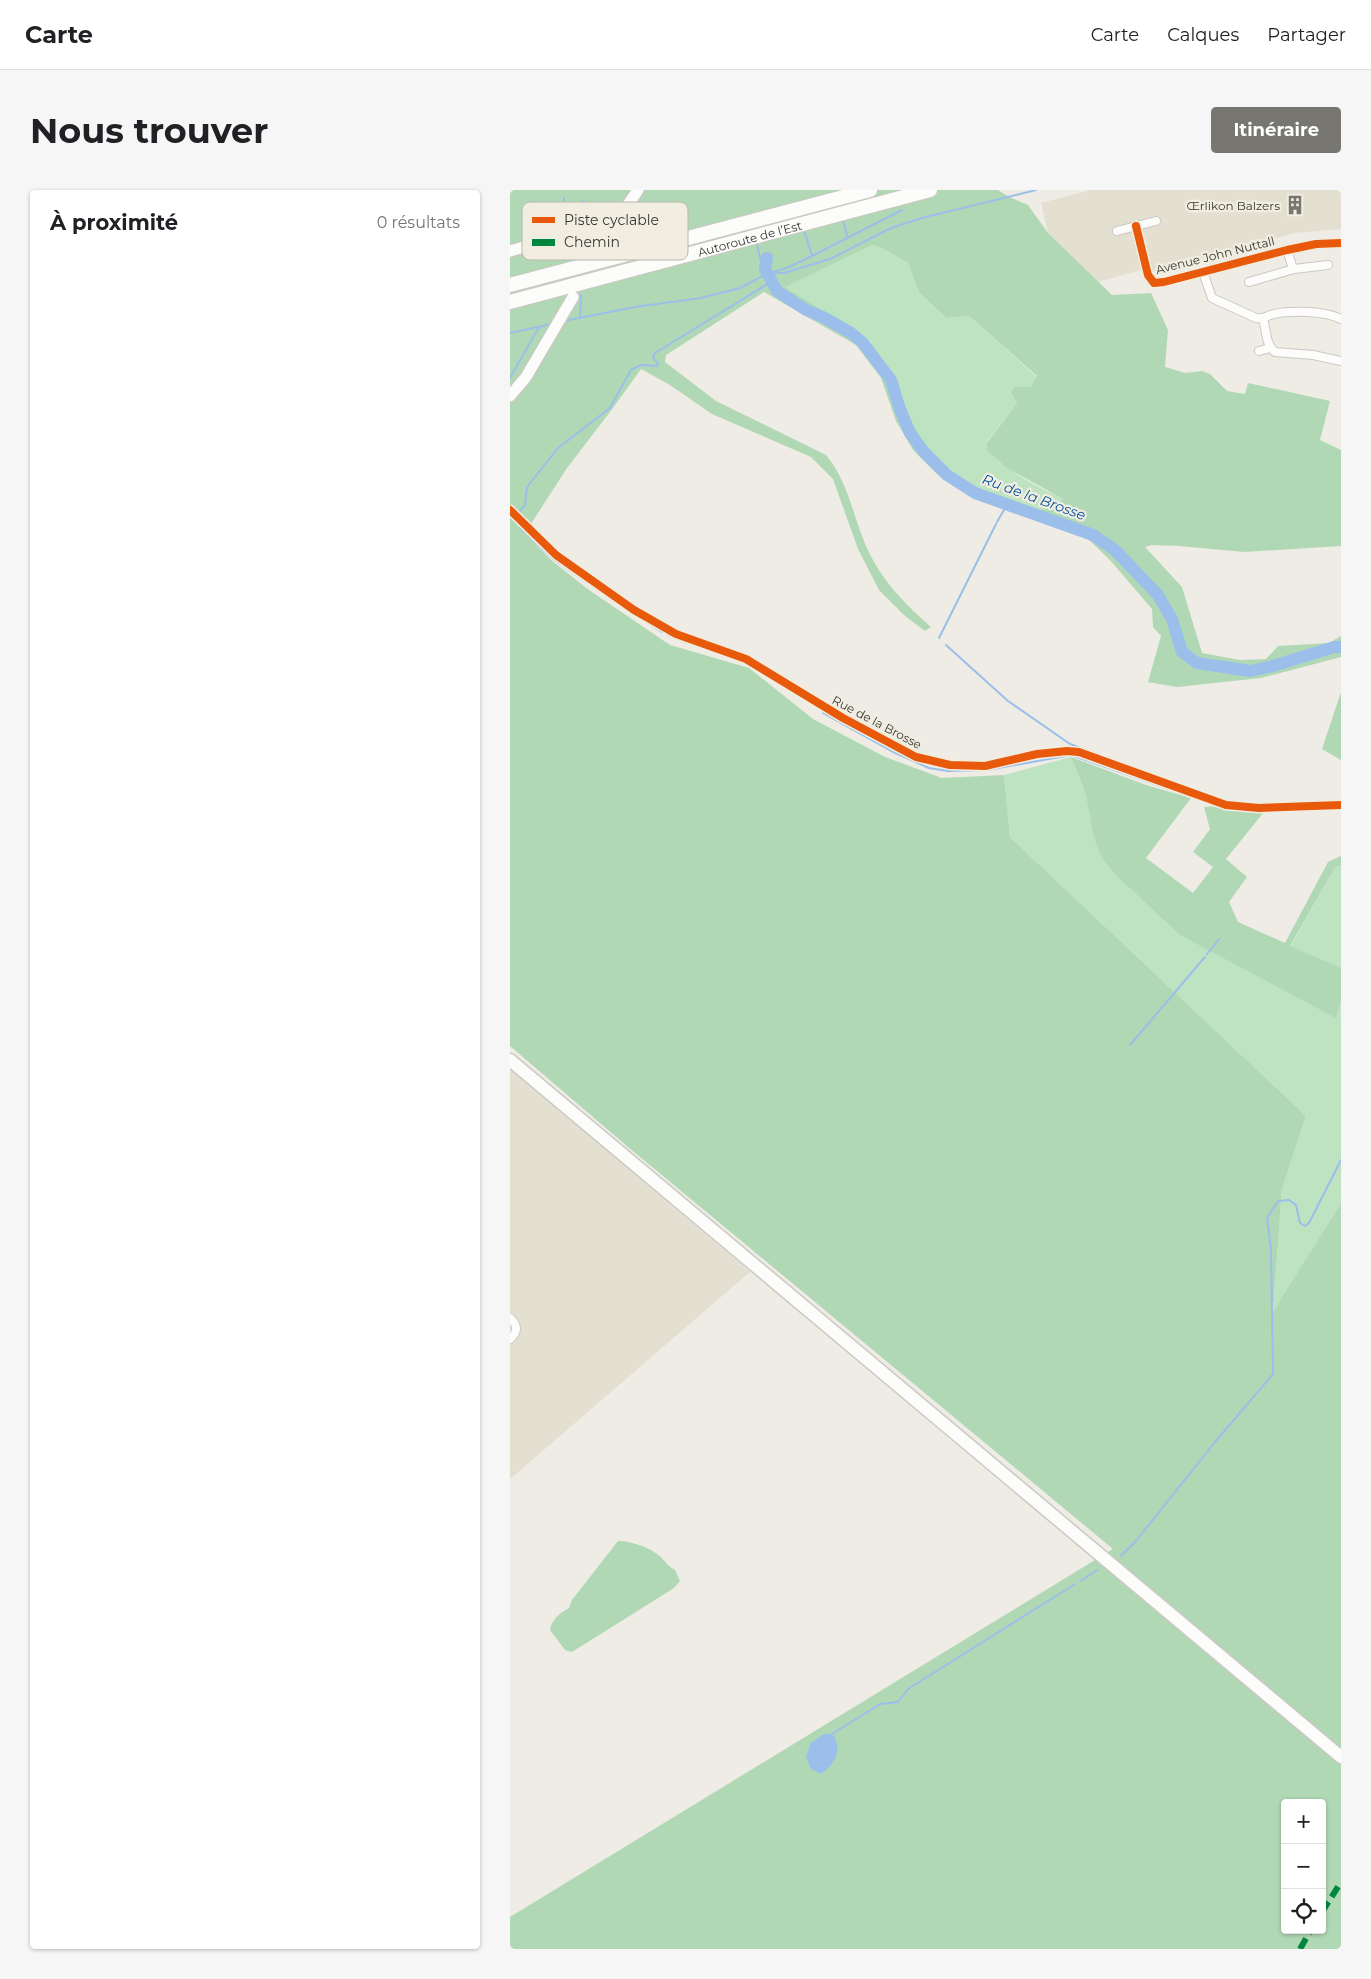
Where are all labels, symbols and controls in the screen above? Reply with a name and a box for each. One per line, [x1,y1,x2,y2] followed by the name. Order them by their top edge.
[25,20,93,49] text: Carte
[1091,24,1139,46] text: Carte
[1167,24,1239,46] text: Calques
[1267,24,1346,46] text: Partager
[1211,107,1341,153] button: Itinéraire
[30,109,268,152] text: Nous trouver
[1284,194,1306,216] building icon: Œrlikon Balzers
[1186,198,1280,213] place label: Œrlikon Balzers
[522,202,688,260] legend
[50,210,178,235] text: À proximité
[564,211,659,229] text: Piste cyclable
[377,213,460,232] text: 0 résultats
[696,217,803,259] street label: Autoroute de l’Est
[564,233,620,251] text: Chemin
[1154,233,1276,277] street label: Avenue John Nuttall
[980,470,1088,524] water label: Ru de la Brosse
[830,692,924,752] street label: Rue de la Brosse
[1281,1799,1326,1934] map controls
[1281,1799,1326,1844] button: +
[1281,1844,1326,1889] button: −
[1281,1889,1326,1934] button: locate

